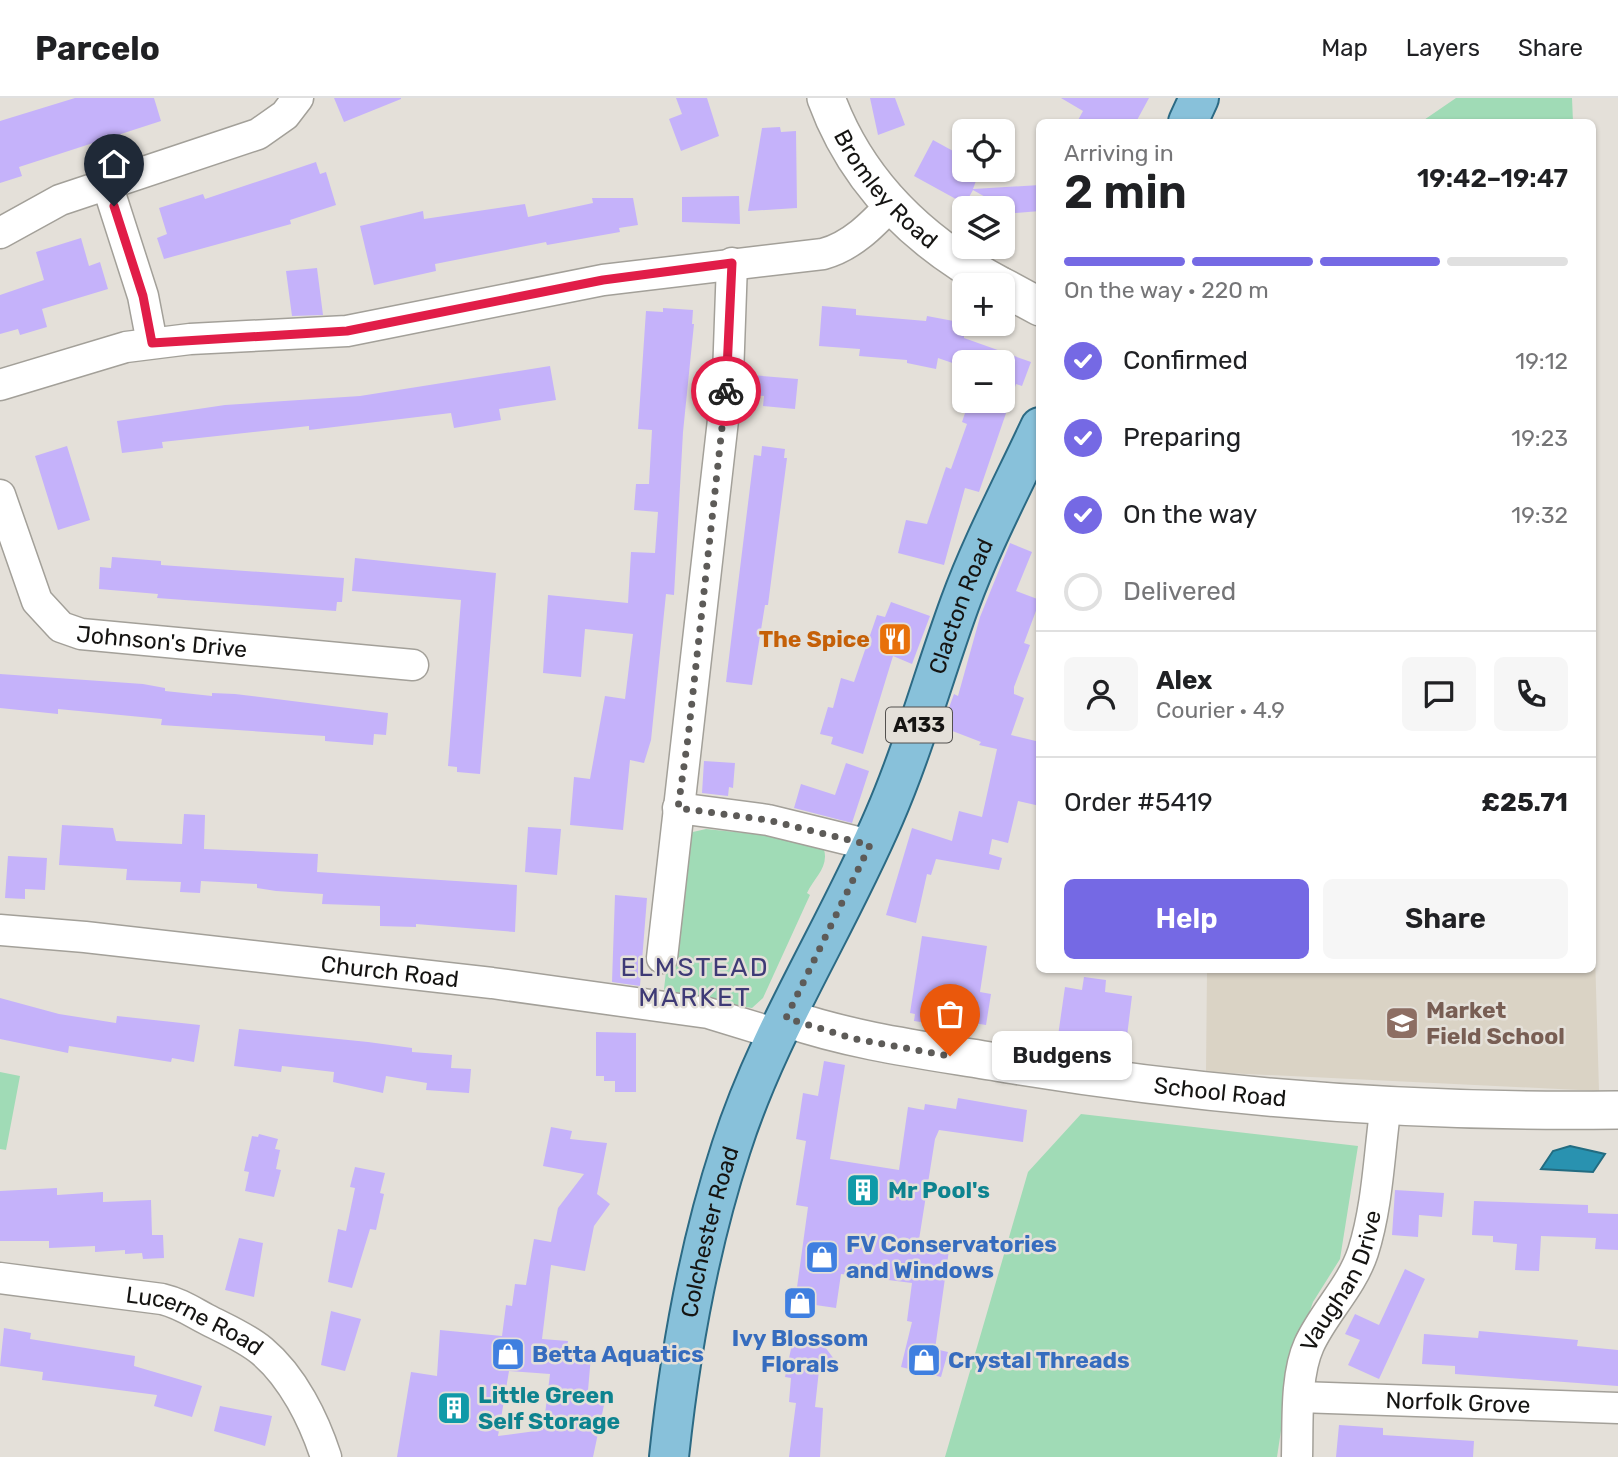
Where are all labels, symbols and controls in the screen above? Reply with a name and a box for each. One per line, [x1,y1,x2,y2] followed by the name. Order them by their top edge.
[35,29,160,68] text: Parcelo
[1321,34,1368,62] text: Map
[1406,34,1480,62] text: Layers
[1518,34,1583,62] text: Share
[952,119,1015,413] map controls
[952,119,1015,182] button: locate
[828,125,943,254] street label: Bromley Road
[84,134,144,206] pin
[1064,139,1174,167] text: Arriving in
[95,145,133,183] icon: home
[1417,163,1568,194] text: 19:42–19:47
[1064,165,1187,220] text: 2 min
[952,196,1015,259] button: layers
[952,273,1015,336] button: +
[1064,276,1269,304] text: On the way · 220 m
[1064,342,1102,380] icon: check
[1123,345,1248,376] text: Confirmed
[1515,347,1568,375] text: 19:12
[952,350,1015,413] button: −
[691,356,761,426] courier
[707,372,745,410] icon: bike
[1064,419,1102,457] icon: check
[1123,422,1241,453] text: Preparing
[1511,424,1568,452] text: 19:23
[1064,496,1102,534] icon: check
[1123,499,1257,530] text: On the way
[1511,501,1568,529] text: 19:32
[923,534,999,678] street label: Clacton Road
[1123,576,1236,607] text: Delivered
[75,620,248,663] street label: Johnson's Drive
[876,620,914,658] restaurant icon: The Spice
[759,625,870,653] place label: The Spice
[1064,657,1138,731] button: person
[1402,657,1476,731] button: chat
[1494,657,1568,731] button: phone
[1156,665,1212,696] text: Alex
[1156,696,1285,724] text: Courier · 4.9
[886,708,952,742] road number: A133
[1064,787,1213,818] text: Order #5419
[1481,787,1568,818] text: £25.71
[1064,879,1309,959] button: Help
[1323,879,1568,959] button: Share
[319,950,460,993] street label: Church Road
[620,952,770,1013] district label: ELMSTEAD MARKET
[920,984,980,1056] pin
[931,995,969,1033] icon: bag
[1426,996,1565,1050] place label: Market Field School
[1383,1004,1421,1042] school or university icon: Market Field School
[992,1032,1132,1080] callout: Budgens
[1012,1041,1112,1069] text: Budgens
[1152,1071,1288,1112] street label: School Road
[675,1143,745,1320] street label: Colchester Road
[844,1171,882,1209] building icon: Mr Pool's
[888,1176,990,1204] place label: Mr Pool's
[1294,1208,1387,1356] street label: Vaughan Drive
[846,1230,1057,1284] place label: FV Conservatories and Windows
[803,1238,841,1276] shop icon: FV Conservatories and Windows
[124,1280,269,1361] street label: Lucerne Road
[781,1284,819,1322] shop icon: Ivy Blossom Florals
[732,1324,868,1378] place label: Ivy Blossom Florals
[489,1335,527,1373] shop icon: Betta Aquatics
[532,1340,704,1368] place label: Betta Aquatics
[905,1341,943,1379] shop icon: Crystal Threads
[948,1346,1130,1374] place label: Crystal Threads
[478,1381,620,1435] place label: Little Green Self Storage
[1385,1386,1531,1419] street label: Norfolk Grove
[435,1389,473,1427] building icon: Little Green Self Storage

